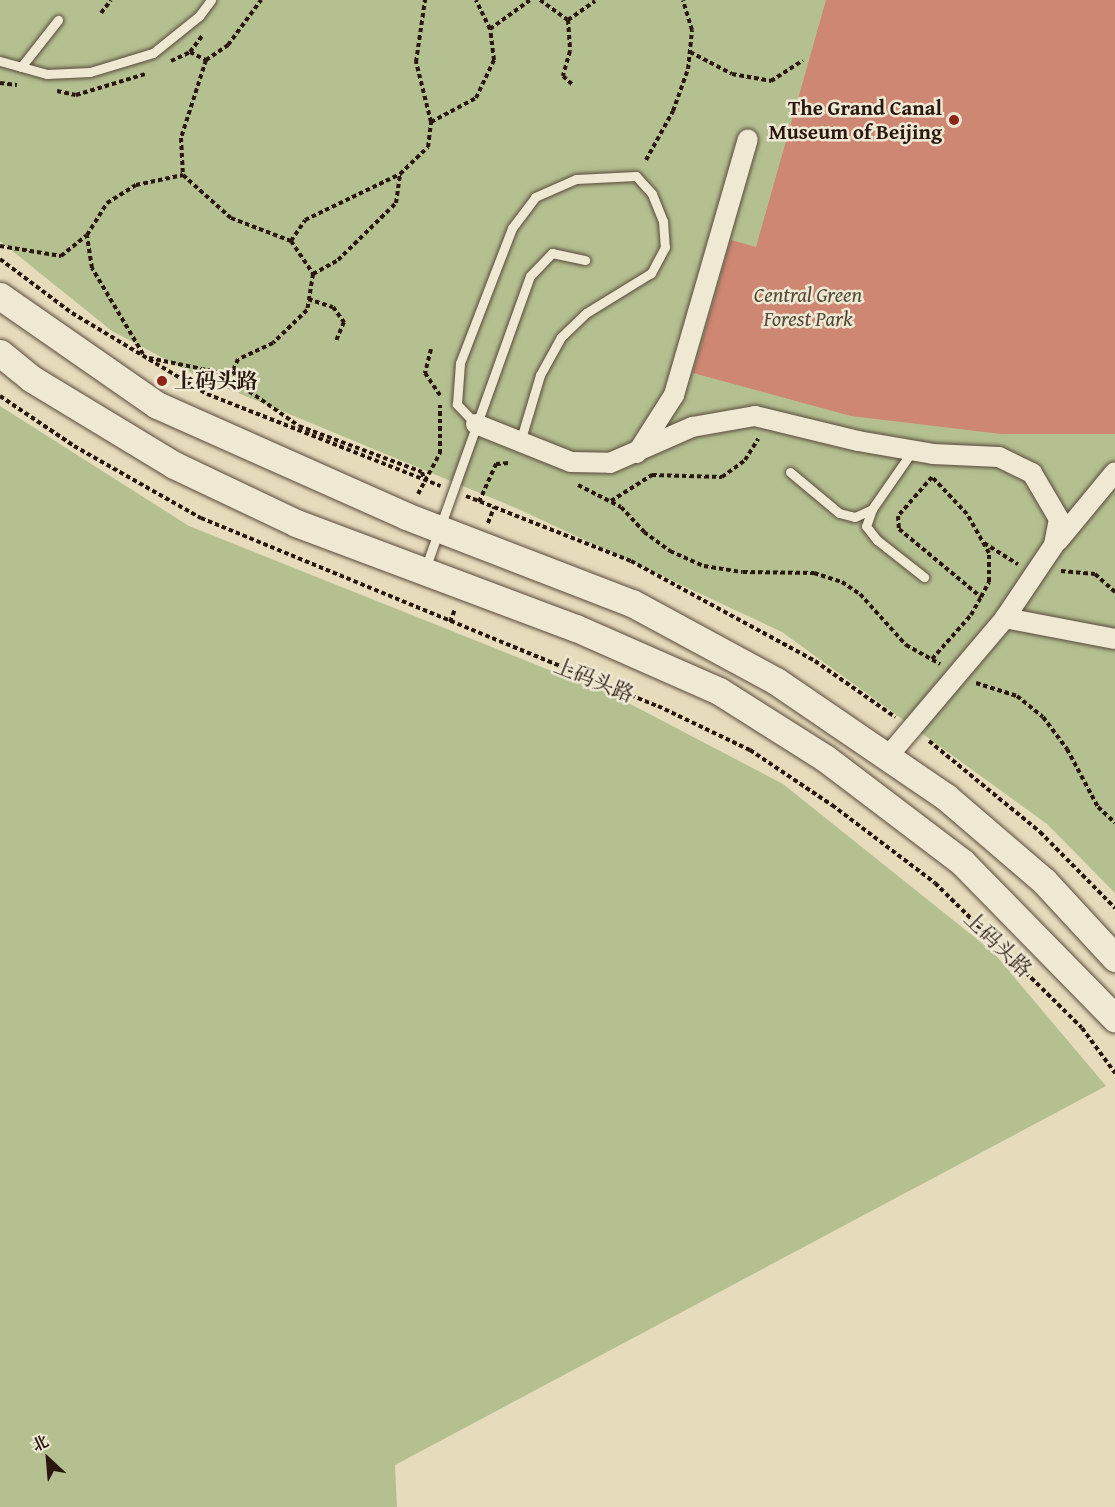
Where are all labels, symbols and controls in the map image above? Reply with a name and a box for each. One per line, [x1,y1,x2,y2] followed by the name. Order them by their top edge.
[769,95,942,145] place label: The Grand Canal Museum of Beijing
[947,113,961,127] marker: The Grand Canal Museum of Beijing
[754,282,862,332] park label: Central Green Forest Park
[174,368,258,394] place label: 上码头路
[155,374,169,388] marker: 上码头路
[550,653,638,707] street label: 上码头路
[959,906,1037,982] street label: 上码头路
[18,1429,78,1489] north arrow
[28,1429,53,1457] text: 北

